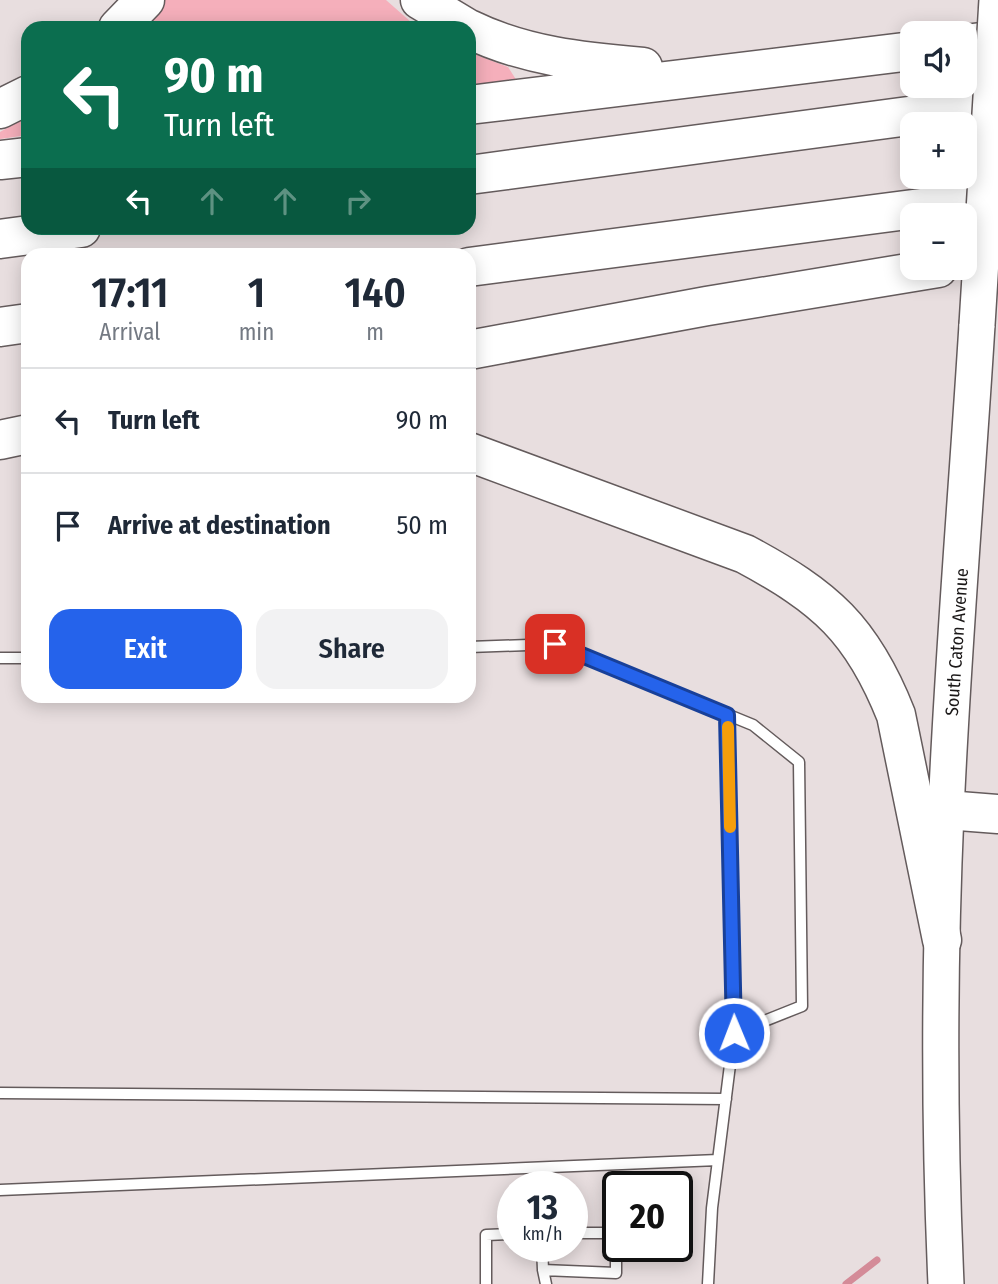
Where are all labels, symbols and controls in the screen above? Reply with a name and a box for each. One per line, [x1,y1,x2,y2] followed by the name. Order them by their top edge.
[900,21,977,280] map controls
[900,21,977,98] button: sound
[164,46,264,105] text: 90 m
[49,49,140,140] icon: left
[164,106,274,144] text: Turn left
[900,112,977,189] button: +
[120,182,158,220] icon: left
[193,182,231,220] icon: ahead
[266,182,304,220] icon: ahead
[339,182,377,220] icon: right
[900,203,977,280] button: −
[91,268,169,318] text: 17:11
[248,268,265,318] text: 1
[344,268,406,318] text: 140
[99,318,160,346] text: Arrival
[239,318,274,346] text: min
[366,318,384,346] text: m
[49,402,87,440] icon: left
[108,405,200,436] text: Turn left
[396,405,448,436] text: 90 m
[49,507,87,545] icon: arrive
[108,510,331,541] text: Arrive at destination
[396,510,448,541] text: 50 m
[941,567,973,717] street label: South Caton Avenue
[49,609,242,689] button: Exit
[256,609,448,689] button: Share
[525,614,585,674] pin
[536,625,574,663] icon: arrive
[697,996,771,1070] position arrow
[602,1171,693,1262] speed limit sign: 20
[527,1186,558,1228] text: 13
[522,1223,563,1245] text: km/h

